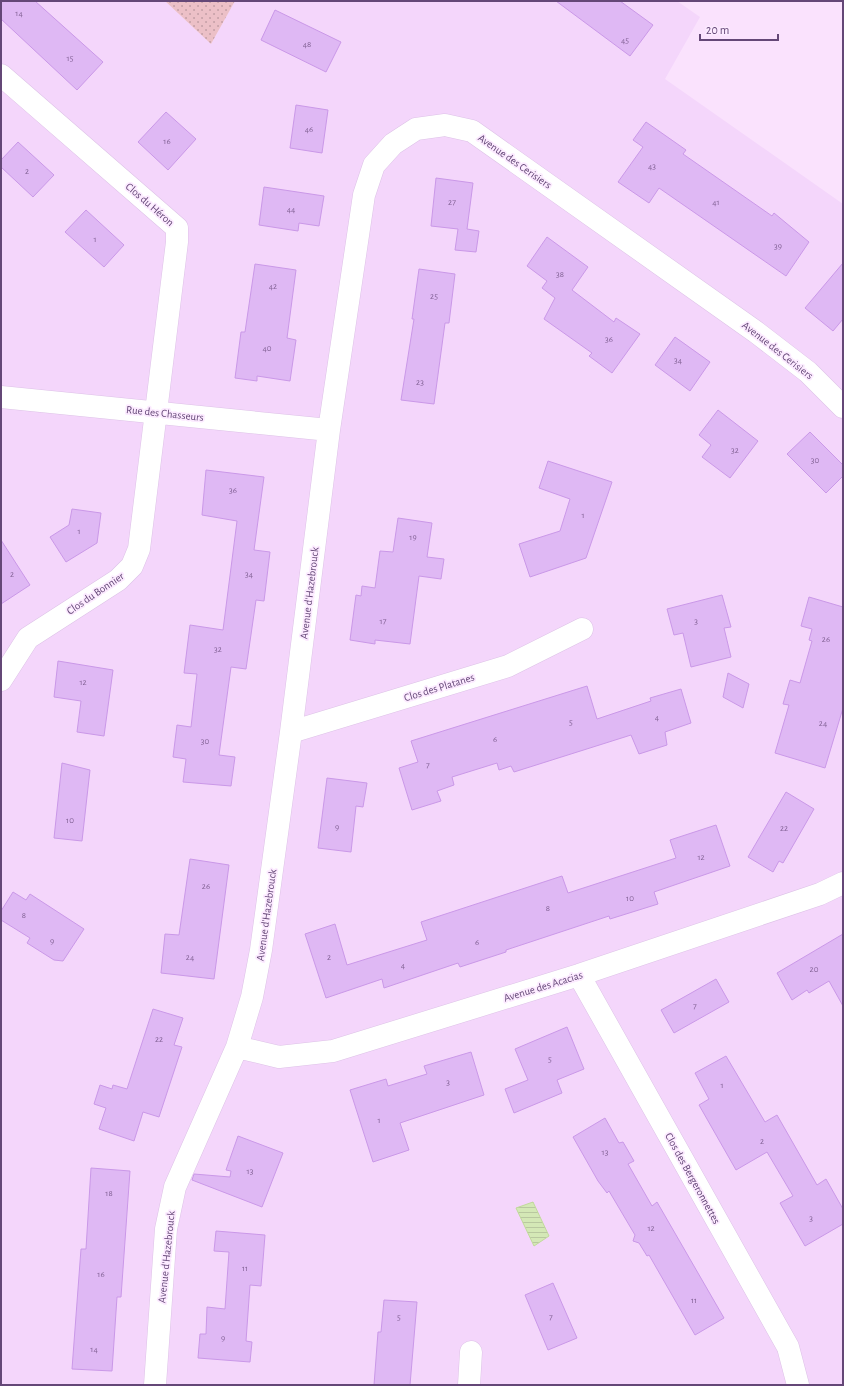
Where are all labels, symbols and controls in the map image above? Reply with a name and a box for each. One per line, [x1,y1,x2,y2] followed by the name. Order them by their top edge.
[15,9,23,18] house number: 14
[700,16,778,42] scale bar
[706,24,729,36] text: 20 m
[621,36,629,45] house number: 45
[303,40,311,49] house number: 48
[67,54,74,63] house number: 15
[305,125,313,134] house number: 46
[476,132,553,191] street label: Avenue des Cerisiers
[163,137,171,146] house number: 16
[648,162,656,171] house number: 43
[25,167,29,176] house number: 2
[124,181,176,228] street label: Clos du Héron
[448,198,456,207] house number: 27
[712,198,720,207] house number: 41
[287,205,296,214] house number: 44
[93,235,97,244] house number: 1
[774,242,782,251] house number: 39
[556,270,564,279] house number: 38
[269,282,277,291] house number: 42
[430,292,438,301] house number: 25
[740,319,815,381] street label: Avenue des Cerisiers
[605,335,613,344] house number: 36
[262,344,272,353] house number: 40
[674,356,683,365] house number: 34
[416,378,424,387] house number: 23
[126,404,204,423] street label: Rue des Chasseurs
[731,446,739,455] house number: 32
[811,456,819,465] house number: 30
[229,486,237,495] house number: 36
[581,511,585,520] house number: 1
[77,527,81,536] house number: 1
[409,533,417,542] house number: 19
[298,546,321,640] street label: Avenue d'Hazebrouck
[10,570,14,579] house number: 2
[65,570,126,617] street label: Clos du Bonnier
[245,570,254,579] house number: 34
[380,617,387,626] house number: 17
[694,617,698,626] house number: 3
[822,635,830,644] house number: 26
[214,645,222,654] house number: 32
[403,672,476,703] street label: Clos des Platanes
[79,678,87,687] house number: 12
[655,713,660,722] house number: 4
[569,718,573,727] house number: 5
[819,719,828,728] house number: 24
[493,735,497,744] house number: 6
[201,737,209,746] house number: 30
[426,761,430,770] house number: 7
[66,816,74,825] house number: 10
[335,823,339,832] house number: 9
[780,824,788,833] house number: 22
[697,853,705,862] house number: 12
[255,868,278,962] street label: Avenue d'Hazebrouck
[202,882,210,891] house number: 26
[626,894,634,903] house number: 10
[546,904,550,913] house number: 8
[22,911,26,920] house number: 8
[50,937,54,946] house number: 9
[475,938,479,947] house number: 6
[186,953,195,962] house number: 24
[327,953,331,962] house number: 2
[401,961,406,970] house number: 4
[810,965,819,974] house number: 20
[502,969,584,1004] street label: Avenue des Acacias
[693,1002,697,1011] house number: 7
[155,1035,163,1044] house number: 22
[548,1055,552,1064] house number: 5
[446,1078,450,1087] house number: 3
[720,1081,724,1090] house number: 1
[377,1116,381,1125] house number: 1
[663,1131,722,1226] street label: Clos des Bergeronnettes
[760,1137,764,1146] house number: 2
[602,1148,609,1157] house number: 13
[247,1167,254,1176] house number: 13
[105,1189,113,1198] house number: 18
[156,1210,177,1304] street label: Avenue d'Hazebrouck
[809,1214,813,1223] house number: 3
[647,1224,655,1233] house number: 12
[242,1264,248,1273] house number: 11
[97,1270,105,1279] house number: 16
[691,1296,697,1305] house number: 11
[397,1313,401,1322] house number: 5
[549,1313,553,1322] house number: 7
[221,1334,225,1343] house number: 9
[90,1345,98,1354] house number: 14

